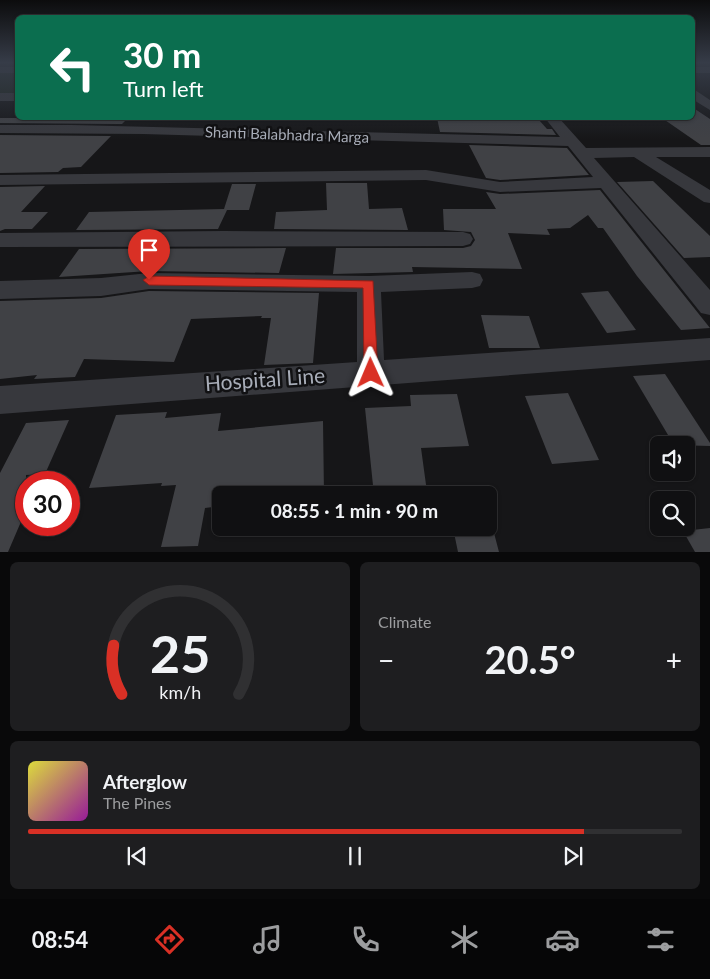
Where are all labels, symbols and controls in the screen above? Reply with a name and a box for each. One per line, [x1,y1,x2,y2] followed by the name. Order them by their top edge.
[123,33,201,75] text: 30 m
[40,35,105,100] icon: left
[123,75,204,102] text: Turn left
[205,122,369,146] street label: Shanti Balabhadra Marga
[128,229,170,280] pin
[135,236,163,264] icon: arrive
[344,346,396,398] position arrow
[204,362,326,395] street label: Hospital Line
[650,436,695,536] map controls
[650,436,695,481] button: sound
[15,471,80,536] speed limit sign: 30
[650,491,695,536] button: search
[271,499,438,522] text: 08:55 · 1 min · 90 m
[378,612,431,631] text: Climate
[150,622,210,684] text: 25
[485,636,575,682] text: 20.5°
[378,643,394,677] text: −
[666,643,682,677] text: +
[159,681,201,703] text: km/h
[103,770,187,793] text: Afterglow
[103,793,172,812] text: The Pines
[123,842,151,870] icon: previous
[341,842,369,870] icon: pause
[559,842,587,870] icon: next
[152,922,187,957] icon: directions
[250,922,285,957] icon: music
[348,922,383,957] icon: phone
[447,922,482,957] icon: climate
[545,922,580,957] icon: car
[643,922,678,957] icon: filters
[32,926,88,953] text: 08:54

